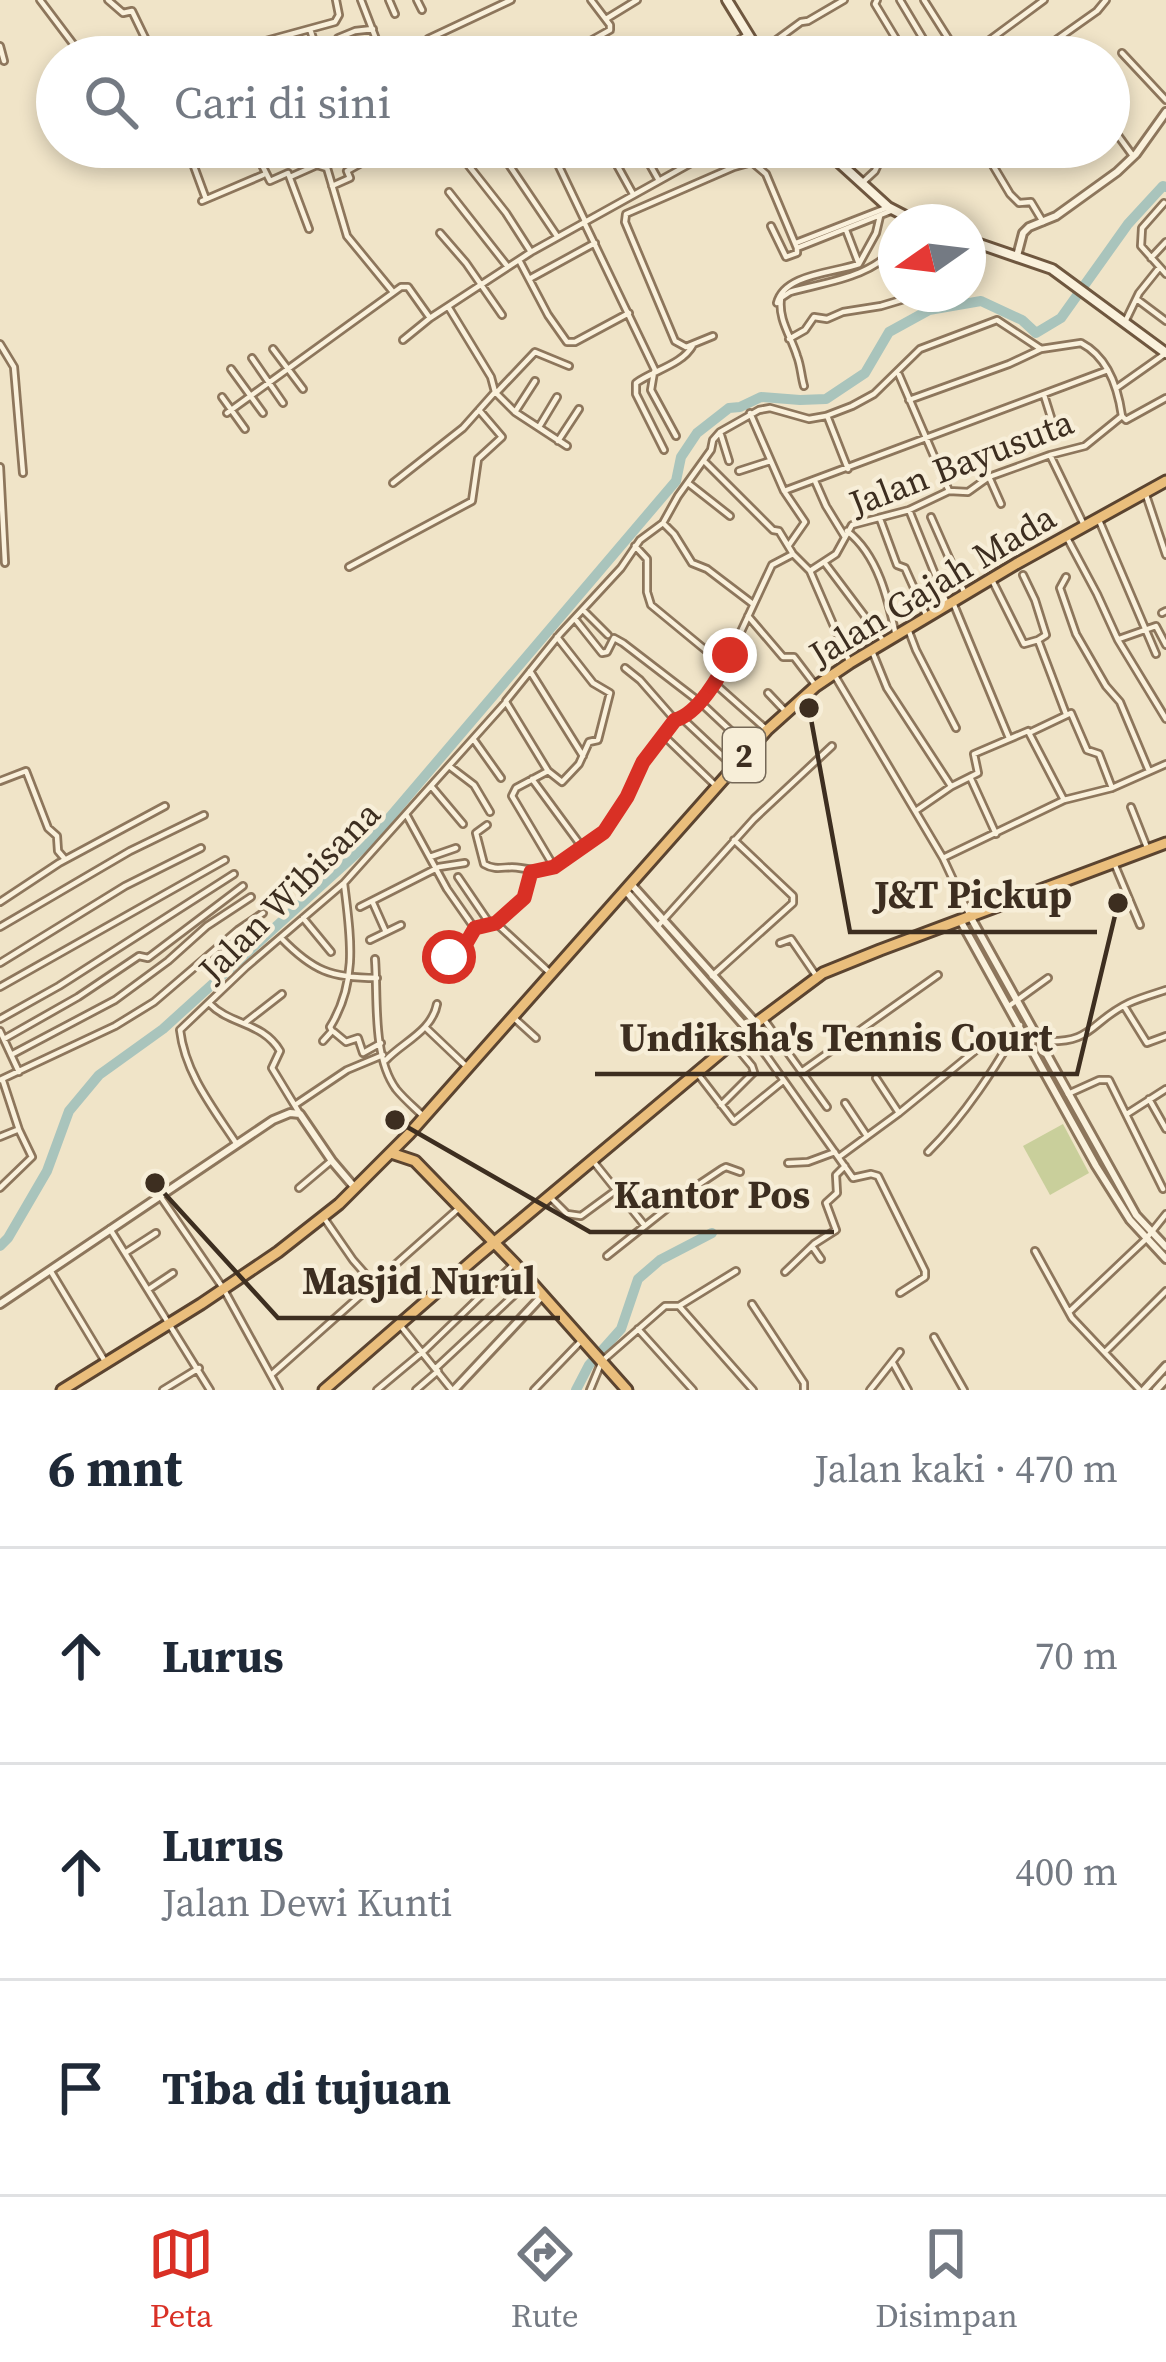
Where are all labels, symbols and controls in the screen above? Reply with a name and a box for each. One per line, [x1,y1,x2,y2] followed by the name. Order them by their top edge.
[36,36,1130,168] search box
[78,69,144,135] icon: search
[174,71,391,133] text: Cari di sini
[878,204,986,312] north arrow
[841,397,1081,528] street label: Jalan Bayusuta
[799,492,1065,679] street label: Jalan Gajah Mada
[703,628,757,682] route end
[723,728,765,782] road number: 2
[187,789,391,994] street label: Jalan Wibisana
[850,857,1097,932] callout: J&T Pickup
[871,868,1072,921] text: J&T Pickup
[422,930,476,984] route start
[595,999,1077,1074] callout: Undiksha's Tennis Court
[619,1011,1054,1064] text: Undiksha's Tennis Court
[590,1157,834,1232] callout: Kantor Pos
[614,1168,810,1221] text: Kantor Pos
[278,1243,560,1318] callout: Masjid Nurul
[302,1254,536,1307] text: Masjid Nurul
[48,1433,182,1503] text: 6 mnt
[814,1442,1118,1495] text: Jalan kaki · 470 m
[48,1623,114,1689] icon: ahead
[162,1625,284,1687] text: Lurus
[1035,1629,1118,1682] text: 70 m
[162,1814,284,1876] text: Lurus
[48,1839,114,1905] icon: ahead
[1015,1845,1118,1898] text: 400 m
[162,1876,452,1929] text: Jalan Dewi Kunti
[48,2055,114,2121] icon: arrive
[162,2057,451,2119] text: Tiba di tujuan
[148,2221,214,2338] tab: Peta
[511,2221,579,2338] tab: Rute
[875,2221,1018,2338] tab: Disimpan

